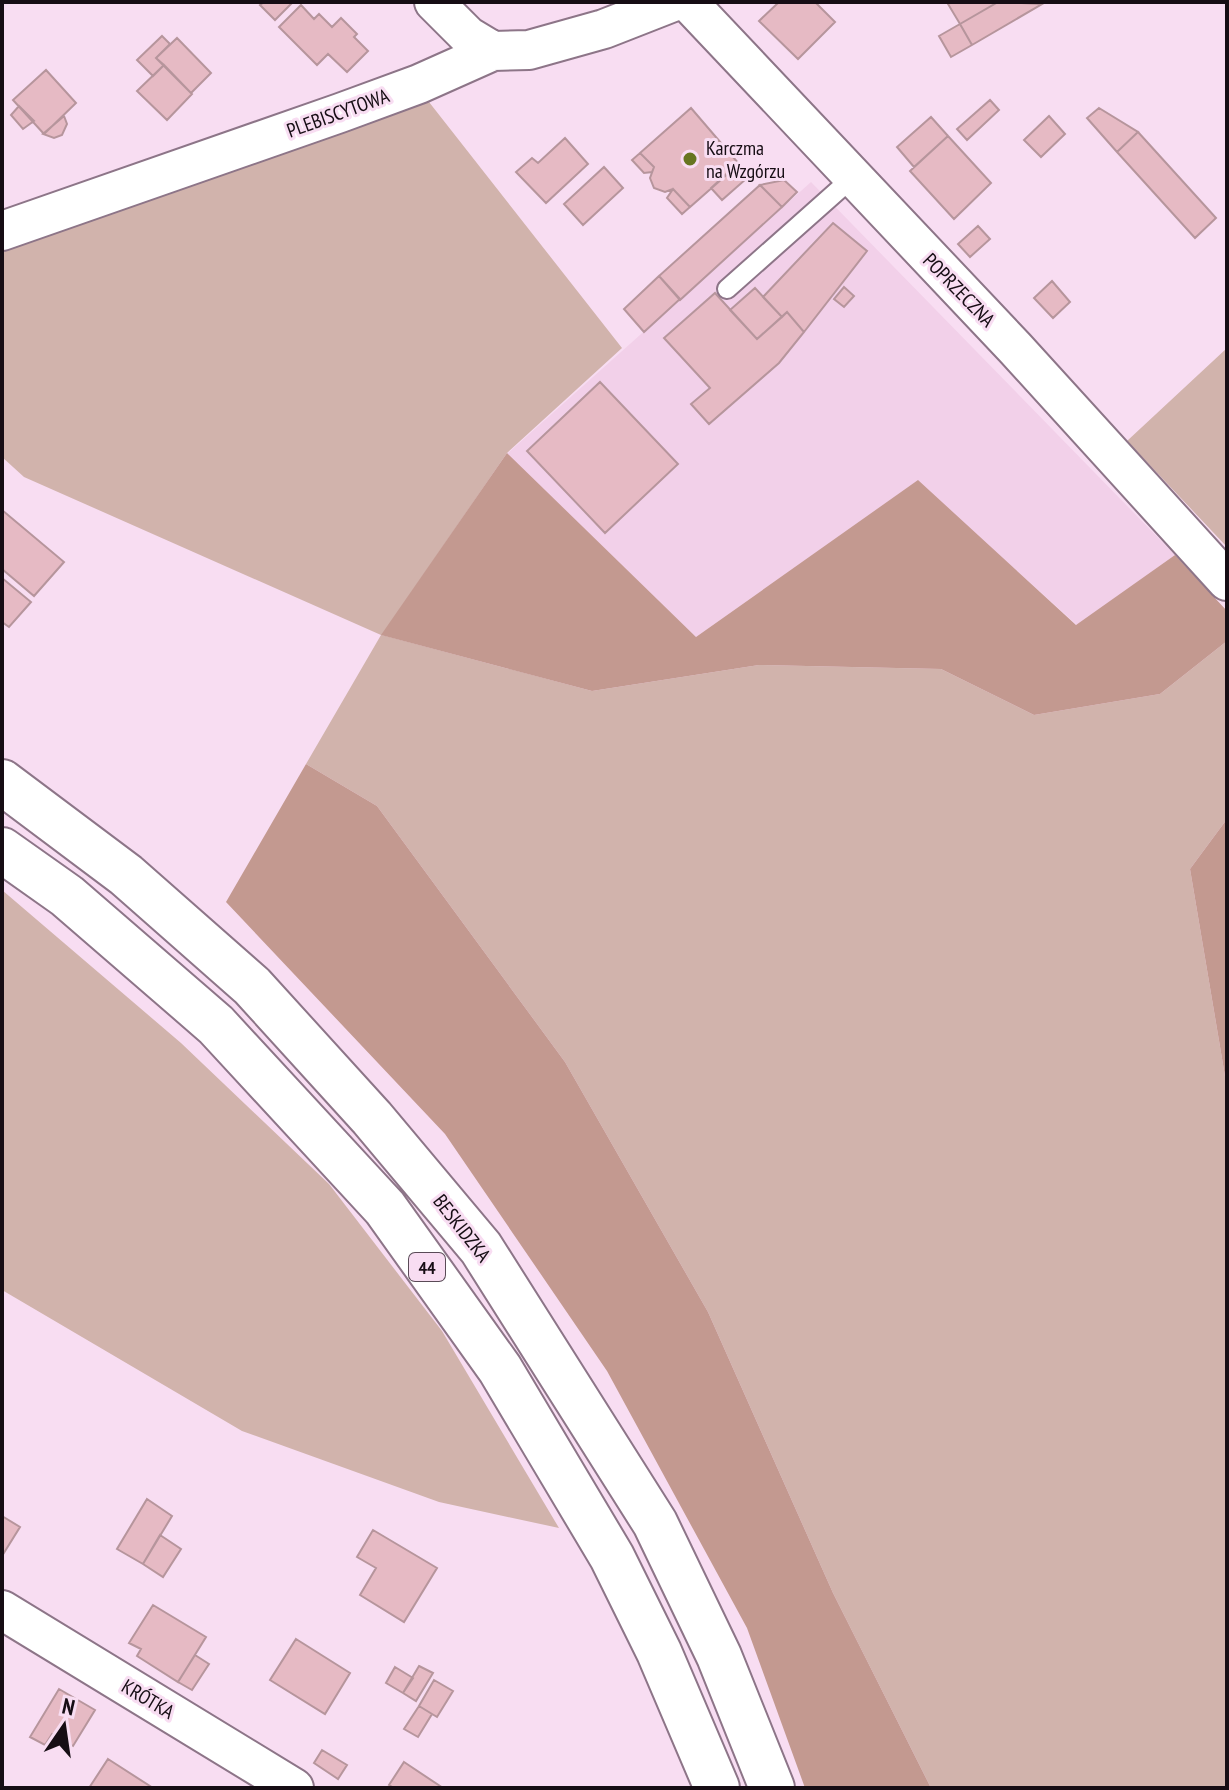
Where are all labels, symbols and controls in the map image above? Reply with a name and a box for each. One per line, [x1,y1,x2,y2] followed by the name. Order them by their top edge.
[283,82,393,144] street label: PLEBISCYTOWA
[706,135,785,184] place label: Karczma na Wzgórzu
[681,150,699,168] marker: Karczma na Wzgórzu
[917,248,1001,333] street label: POPRZECZNA
[427,1189,497,1267] street label: BESKIDZKA
[409,1253,445,1281] road number: 44
[117,1673,180,1725] street label: KRÓTKA
[24,1686,104,1766] north arrow
[60,1692,77,1721] text: N

